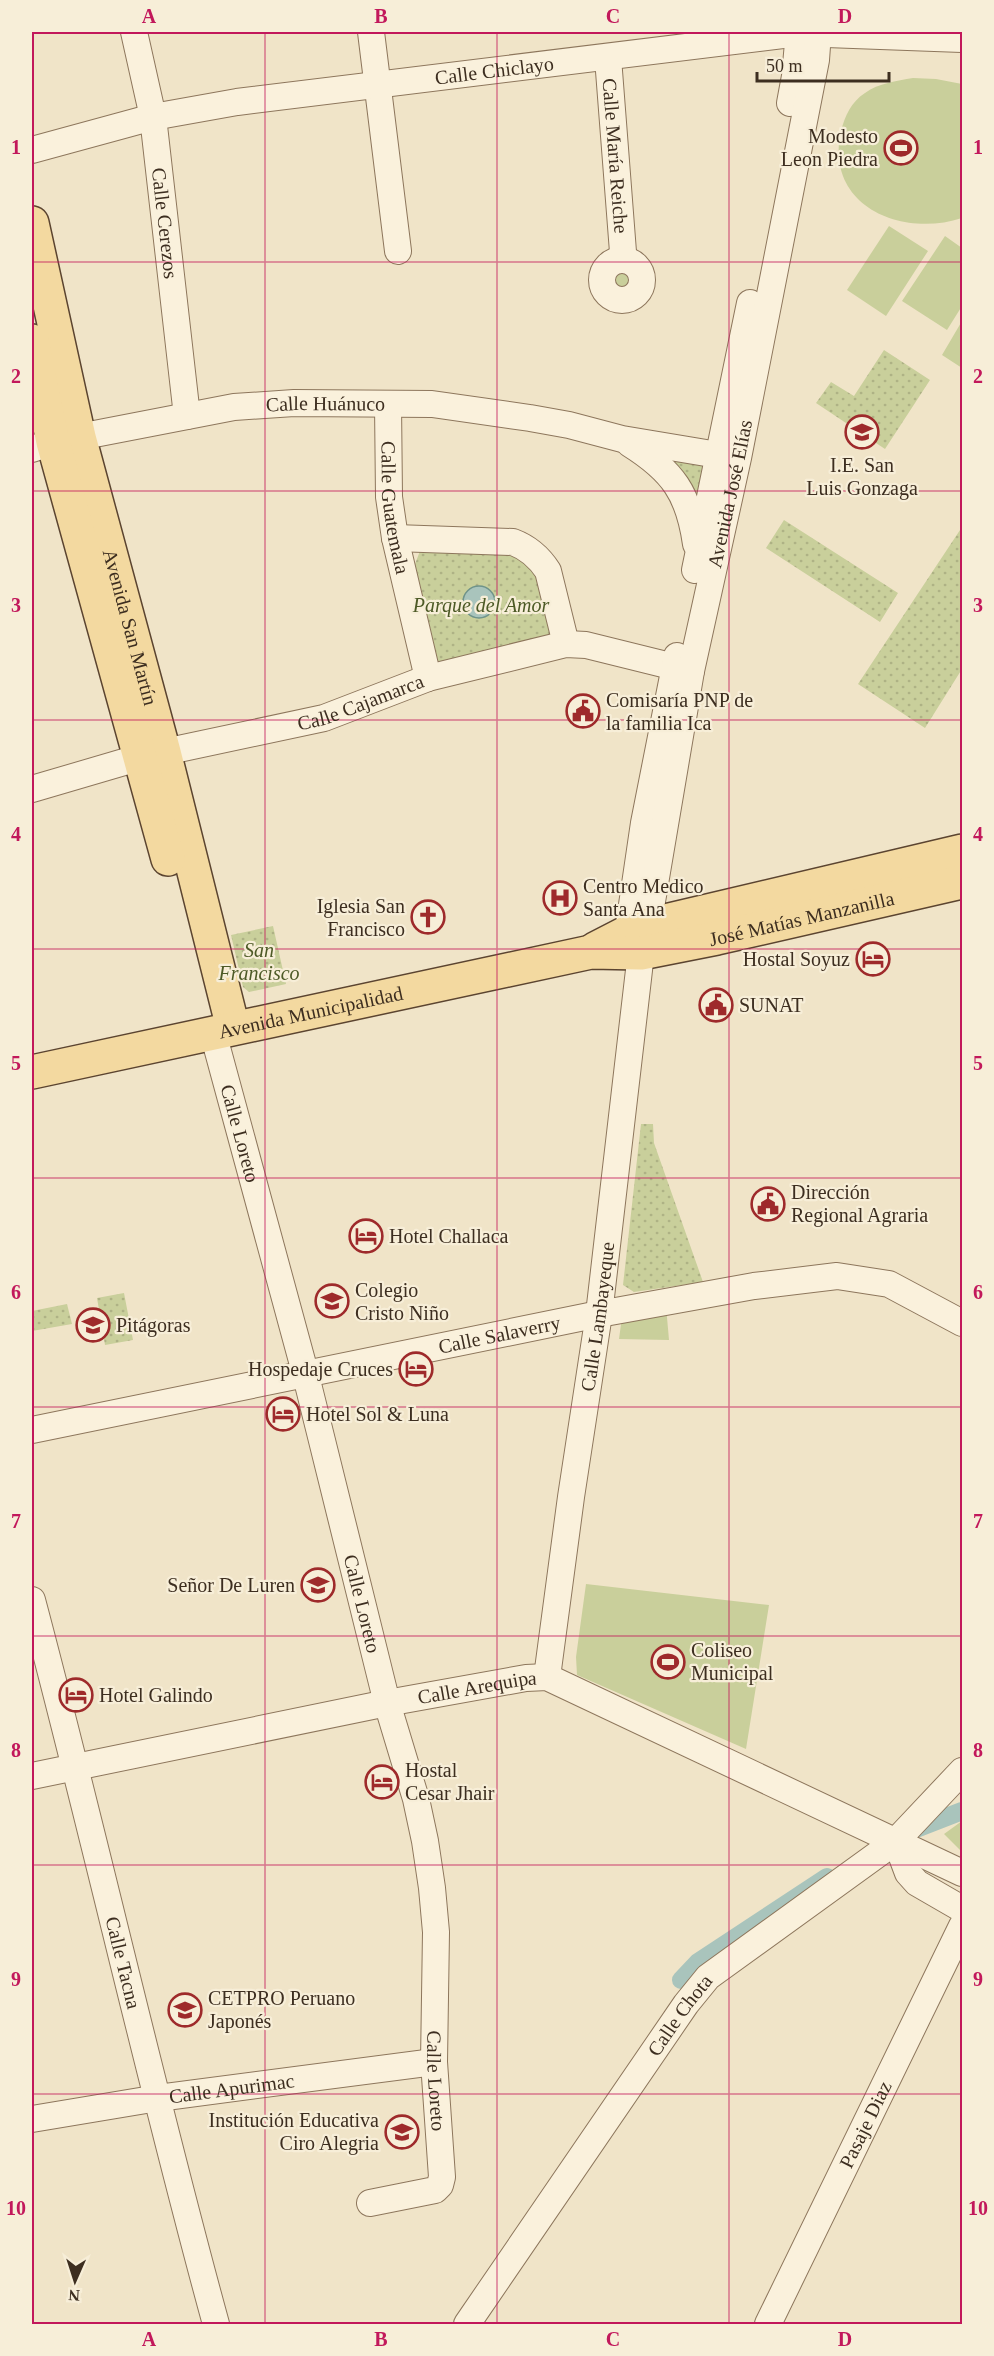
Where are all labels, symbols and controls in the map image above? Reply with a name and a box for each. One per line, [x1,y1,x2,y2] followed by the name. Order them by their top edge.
[142,5,157,27] text: A
[374,5,388,27] text: B
[606,5,620,27] text: C
[838,5,852,27] text: D
[757,45,889,83] scale bar
[434,52,555,89] street label: Calle Chiclayo
[766,56,803,76] text: 50 m
[599,77,633,234] street label: Calle María Reiche
[781,125,878,170] place label: Modesto Leon Piedra
[883,130,919,166] sports icon: Modesto Leon Piedra
[11,136,21,158] text: 1
[973,136,983,158] text: 1
[148,166,182,280] street label: Calle Cerezos
[11,365,21,387] text: 2
[973,365,983,387] text: 2
[265,392,385,416] street label: Calle Huánuco
[844,414,880,450] school or university icon: I.E. San Luis Gonzaga
[703,418,756,570] street label: Avenida José Elías
[377,441,414,576] street label: Calle Guatemala
[806,454,918,500] place label: I.E. San Luis Gonzaga
[99,547,162,708] street label: Avenida San Martín
[11,594,21,616] text: 3
[412,594,550,617] park label: Parque del Amor
[973,594,983,616] text: 3
[295,670,427,734] street label: Calle Cajamarca
[606,689,753,734] place label: Comisaría PNP de la familia Ica
[565,693,601,729] public building icon: Comisaría PNP de la familia Ica
[11,823,21,845] text: 4
[973,823,983,845] text: 4
[583,875,704,920] place label: Centro Medico Santa Ana
[542,880,578,916] hospital icon: Centro Medico Santa Ana
[707,887,896,950] street label: José Matías Manzanilla
[317,895,405,940] place label: Iglesia San Francisco
[410,899,446,935] church icon: Iglesia San Francisco
[217,939,300,984] park label: San Francisco
[855,941,891,977] hotel icon: Hostal Soyuz
[743,948,850,971] place label: Hostal Soyuz
[216,982,405,1043] street label: Avenida Municipalidad
[698,987,734,1023] public building icon: SUNAT
[739,994,803,1016] place label: SUNAT
[11,1052,21,1074] text: 5
[973,1052,983,1074] text: 5
[216,1082,264,1185] street label: Calle Loreto
[791,1181,928,1227] place label: Dirección Regional Agraria
[750,1186,786,1222] public building icon: Dirección Regional Agraria
[348,1218,384,1254] hotel icon: Hotel Challaca
[389,1225,509,1247] place label: Hotel Challaca
[576,1241,618,1393] street label: Calle Lambayeque
[355,1279,449,1324] place label: Colegio Cristo Niño
[11,1281,21,1303] text: 6
[973,1281,983,1303] text: 6
[314,1283,350,1319] school or university icon: Colegio Cristo Niño
[75,1307,111,1343] school or university icon: Pitágoras
[436,1311,562,1358] street label: Calle Salaverry
[116,1314,191,1337] place label: Pitágoras
[398,1351,434,1387] hotel icon: Hospedaje Cruces
[248,1358,393,1381] place label: Hospedaje Cruces
[265,1396,301,1432] hotel icon: Hotel Sol & Luna
[306,1403,449,1425] place label: Hotel Sol & Luna
[11,1510,21,1532] text: 7
[973,1510,983,1532] text: 7
[340,1552,385,1655] street label: Calle Loreto
[300,1567,336,1603] school or university icon: Señor De Luren
[167,1574,295,1596] place label: Señor De Luren
[691,1639,774,1685] place label: Coliseo Municipal
[650,1644,686,1680] sports icon: Coliseo Municipal
[416,1667,537,1708] street label: Calle Arequipa
[58,1677,94,1713] hotel icon: Hotel Galindo
[99,1684,213,1706] place label: Hotel Galindo
[11,1739,21,1761] text: 8
[973,1739,983,1761] text: 8
[405,1759,495,1804] place label: Hostal Cesar Jhair
[364,1764,400,1800] hotel icon: Hostal Cesar Jhair
[101,1914,145,2011] street label: Calle Tacna
[11,1968,21,1990] text: 9
[973,1968,983,1990] text: 9
[643,1970,717,2060] street label: Calle Chota
[208,1987,355,2033] place label: CETPRO Peruano Japonés
[167,1992,203,2028] school or university icon: CETPRO Peruano Japonés
[423,2030,450,2132] street label: Calle Loreto
[168,2069,296,2107] street label: Calle Apurimac
[835,2077,896,2171] street label: Pasaje Diaz
[208,2109,379,2155] place label: Institución Educativa Ciro Alegria
[384,2114,420,2150] school or university icon: Institución Educativa Ciro Alegria
[6,2197,26,2219] text: 10
[968,2197,988,2219] text: 10
[45,2251,105,2311] north arrow
[68,2287,80,2304] text: N
[142,2328,157,2350] text: A
[374,2328,388,2350] text: B
[606,2328,620,2350] text: C
[838,2328,852,2350] text: D

